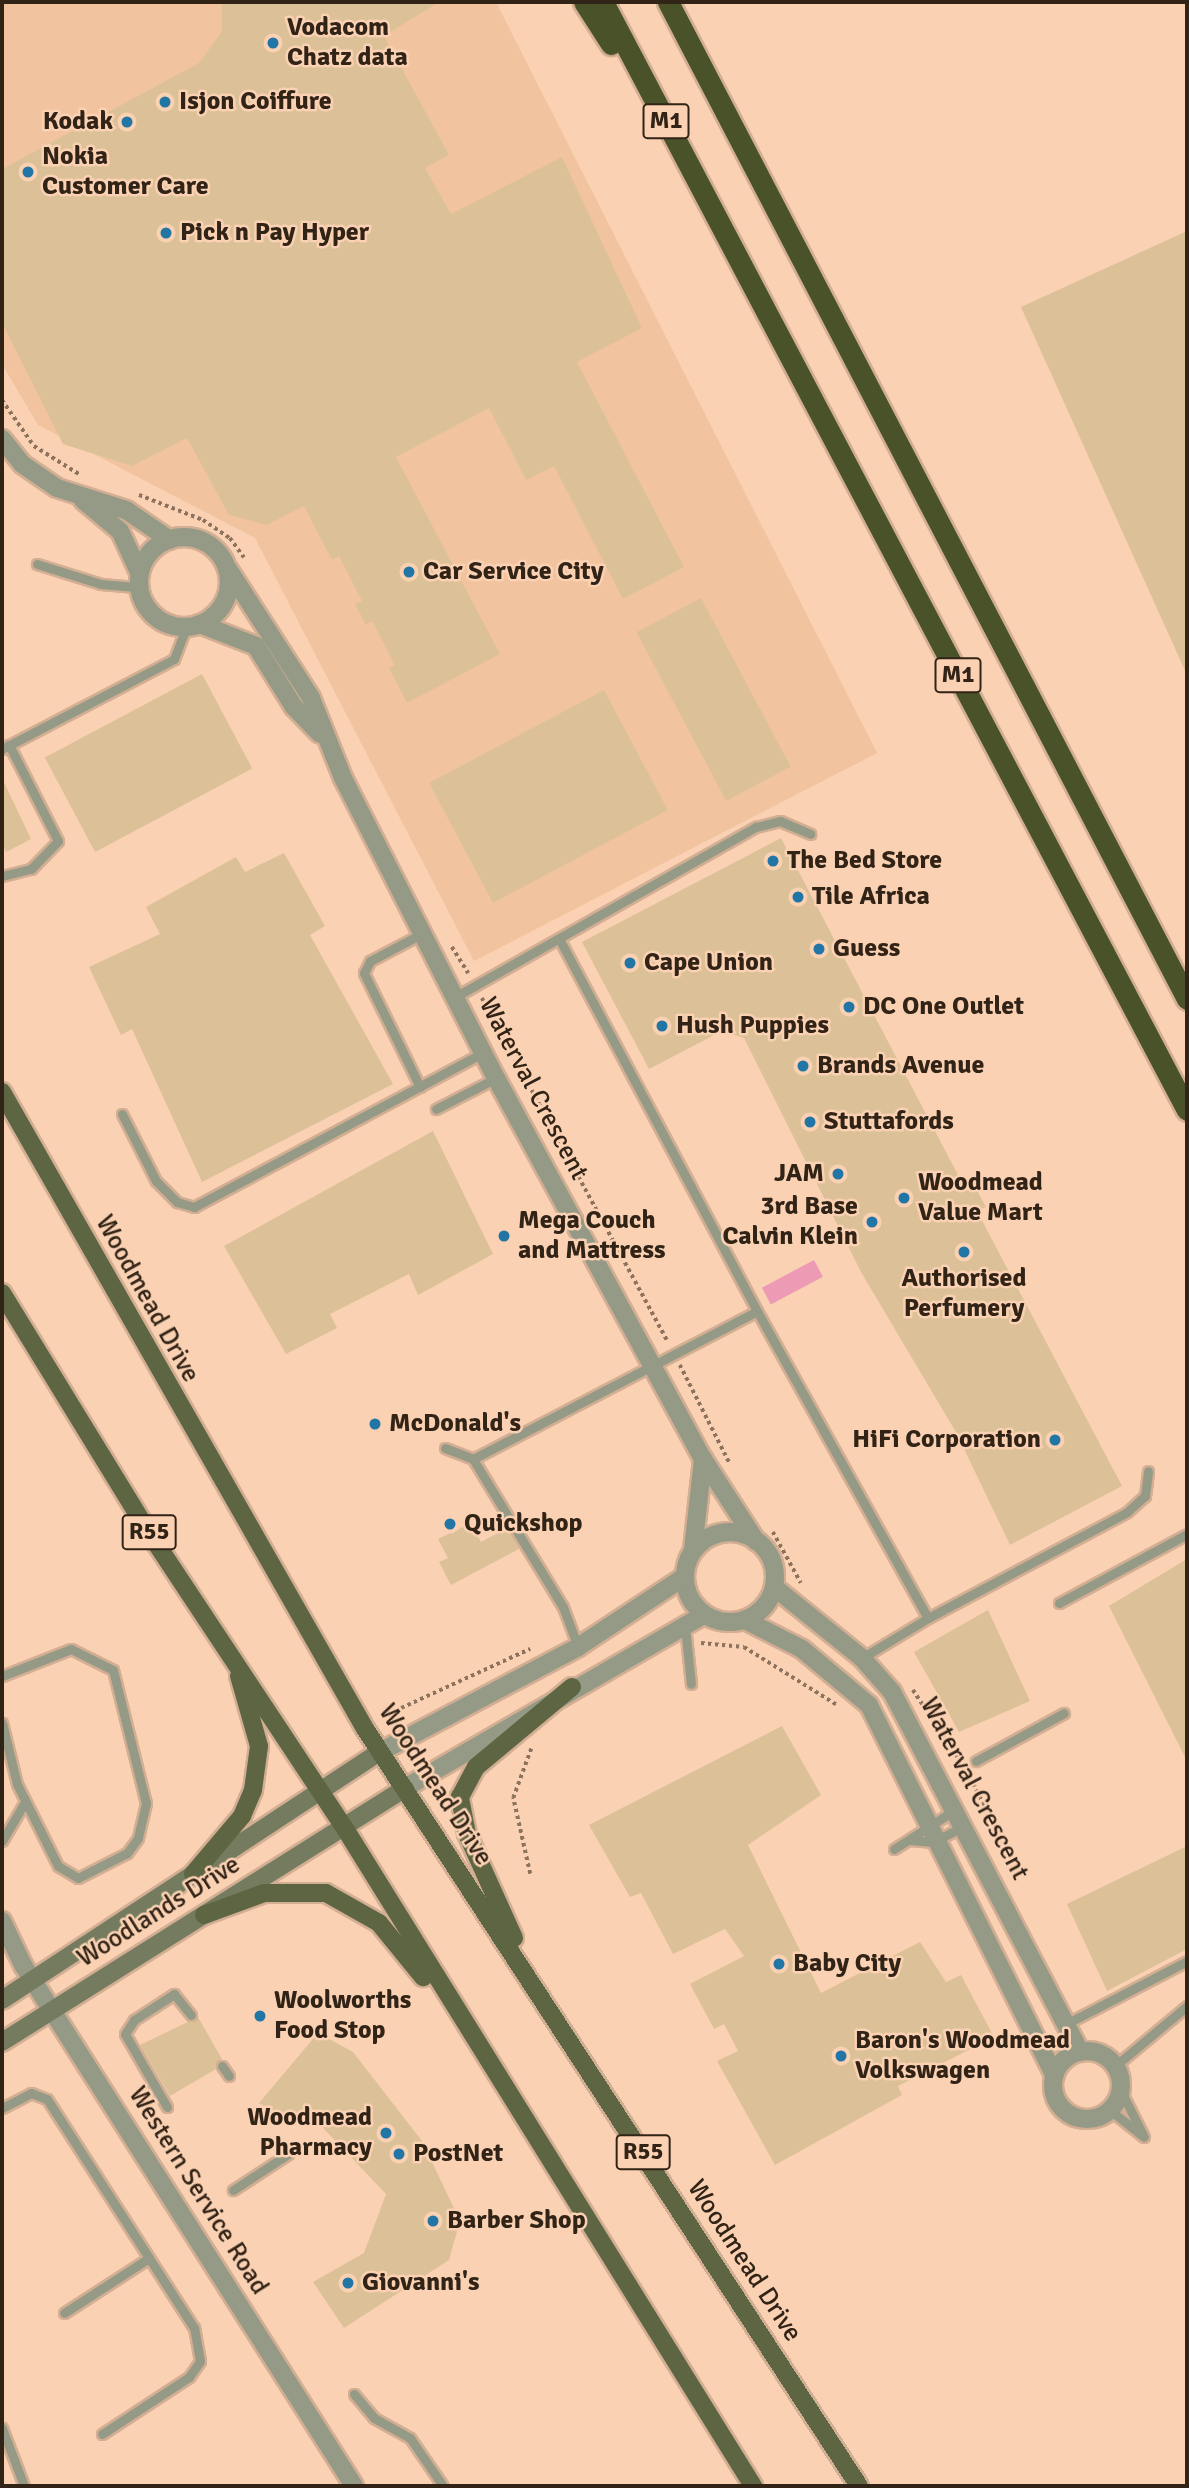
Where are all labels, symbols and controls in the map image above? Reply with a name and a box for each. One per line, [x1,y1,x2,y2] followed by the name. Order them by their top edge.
[287,12,408,74] place label: Vodacom Chatz data
[265,35,281,51] marker: Vodacom Chatz data
[179,86,332,118] place label: Isjon Coiffure
[157,94,173,110] marker: Isjon Coiffure
[642,100,690,141] road number: M1
[43,106,113,138] place label: Kodak
[119,114,135,130] marker: Kodak
[42,141,209,202] place label: Nokia Customer Care
[20,164,36,180] marker: Nokia Customer Care
[180,217,369,249] place label: Pick n Pay Hyper
[158,225,174,241] marker: Pick n Pay Hyper
[423,556,604,588] place label: Car Service City
[401,564,417,580] marker: Car Service City
[934,654,982,696] road number: M1
[787,845,942,877] place label: The Bed Store
[765,853,781,869] marker: The Bed Store
[812,881,930,913] place label: Tile Africa
[790,889,806,905] marker: Tile Africa
[833,933,900,965] place label: Guess
[811,941,827,957] marker: Guess
[644,947,773,979] place label: Cape Union
[622,955,638,971] marker: Cape Union
[863,991,1024,1023] place label: DC One Outlet
[472,992,594,1186] street label: Waterval Crescent
[841,999,857,1015] marker: DC One Outlet
[676,1010,829,1042] place label: Hush Puppies
[654,1018,670,1034] marker: Hush Puppies
[817,1050,984,1082] place label: Brands Avenue
[795,1058,811,1074] marker: Brands Avenue
[824,1106,954,1138] place label: Stuttafords
[802,1114,818,1130] marker: Stuttafords
[774,1158,824,1190] place label: JAM
[830,1166,846,1182] marker: JAM
[918,1167,1043,1228] place label: Woodmead Value Mart
[896,1190,912,1206] marker: Woodmead Value Mart
[722,1191,858,1252] place label: 3rd Base Calvin Klein
[518,1205,665,1266] place label: Mega Couch and Mattress
[88,1210,206,1388] street label: Woodmead Drive
[864,1214,880,1230] marker: 3rd Base Calvin Klein
[496,1228,512,1244] marker: Mega Couch and Mattress
[956,1244,972,1260] marker: Authorised Perfumery
[902,1263,1026,1324] place label: Authorised Perfumery
[389,1408,521,1440] place label: McDonald's
[367,1416,383,1432] marker: McDonald's
[852,1424,1041,1456] place label: HiFi Corporation
[1047,1432,1063,1448] marker: HiFi Corporation
[464,1508,583,1540] place label: Quickshop
[121,1512,177,1552] road number: R55
[442,1516,458,1532] marker: Quickshop
[913,1692,1035,1886] street label: Waterval Crescent
[371,1698,499,1872] street label: Woodmead Drive
[72,1849,246,1975] street label: Woodlands Drive
[793,1948,901,1980] place label: Baby City
[771,1956,787,1972] marker: Baby City
[274,1985,411,2046] place label: Woolworths Food Stop
[252,2008,268,2024] marker: Woolworths Food Stop
[855,2025,1070,2086] place label: Baron's Woodmead Volkswagen
[833,2048,849,2064] marker: Baron's Woodmead Volkswagen
[121,2081,275,2301] street label: Western Service Road
[247,2102,372,2164] place label: Woodmead Pharmacy
[378,2125,394,2141] marker: Woodmead Pharmacy
[615,2132,671,2172] road number: R55
[413,2138,503,2170] place label: PostNet
[391,2146,407,2162] marker: PostNet
[680,2174,808,2348] street label: Woodmead Drive
[447,2205,586,2237] place label: Barber Shop
[425,2213,441,2229] marker: Barber Shop
[362,2267,480,2299] place label: Giovanni's
[340,2275,356,2291] marker: Giovanni's

